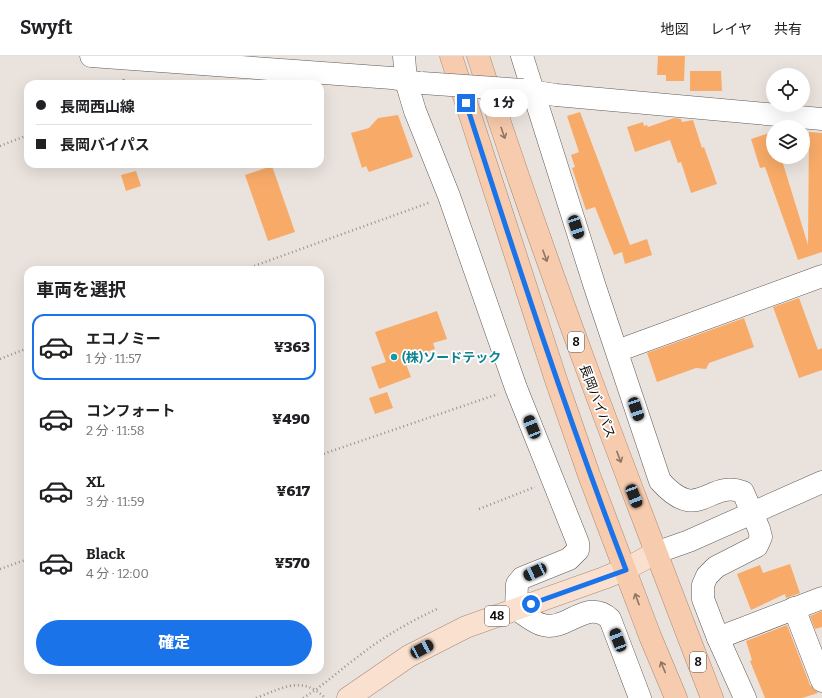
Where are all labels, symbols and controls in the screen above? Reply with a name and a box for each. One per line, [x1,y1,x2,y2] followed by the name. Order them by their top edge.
[20,16,72,39] text: Swyft
[660,21,688,38] text: 地図
[710,21,752,38] text: レイヤ
[774,21,802,38] text: 共有
[766,68,810,164] map controls
[766,68,810,112] button: locate
[480,89,528,117] callout: 1 分
[457,94,475,112] route end
[494,95,514,110] text: 1 分
[60,98,135,116] text: 長岡西山線
[766,120,810,164] button: layers
[499,127,507,139] one-way arrow
[60,136,150,154] text: 長岡バイパス
[567,214,585,240] car
[542,249,549,262] one-way arrow
[36,279,126,301] text: 車両を選択
[38,329,74,365] icon: car
[86,330,161,348] text: エコノミー
[568,332,584,352] road number: 8
[274,338,310,356] text: ¥363
[402,350,501,365] place label: (株)ソードテック
[86,351,141,366] text: 1 分 · 11:57
[389,352,399,362] marker: (株)ソードテック
[577,362,618,440] street label: 長岡バイパス
[627,396,645,422] car
[38,401,74,437] icon: car
[86,402,176,420] text: コンフォート
[272,410,310,428] text: ¥490
[522,414,542,440] car
[86,423,145,438] text: 2 分 · 11:58
[615,450,623,462] one-way arrow
[38,473,74,509] icon: car
[86,473,105,491] text: XL
[276,482,310,500] text: ¥617
[624,483,644,509] car
[86,494,145,509] text: 3 分 · 11:59
[38,545,74,581] icon: car
[86,545,125,563] text: Black
[274,554,310,572] text: ¥570
[522,561,548,583] car
[86,566,149,581] text: 4 分 · 12:00
[632,593,640,605] one-way arrow
[522,595,540,613] route start
[485,606,509,626] road number: 48
[36,620,312,666] button: 確定
[608,627,628,653] car
[409,638,435,660] car
[690,652,706,672] road number: 8
[658,661,666,673] one-way arrow

